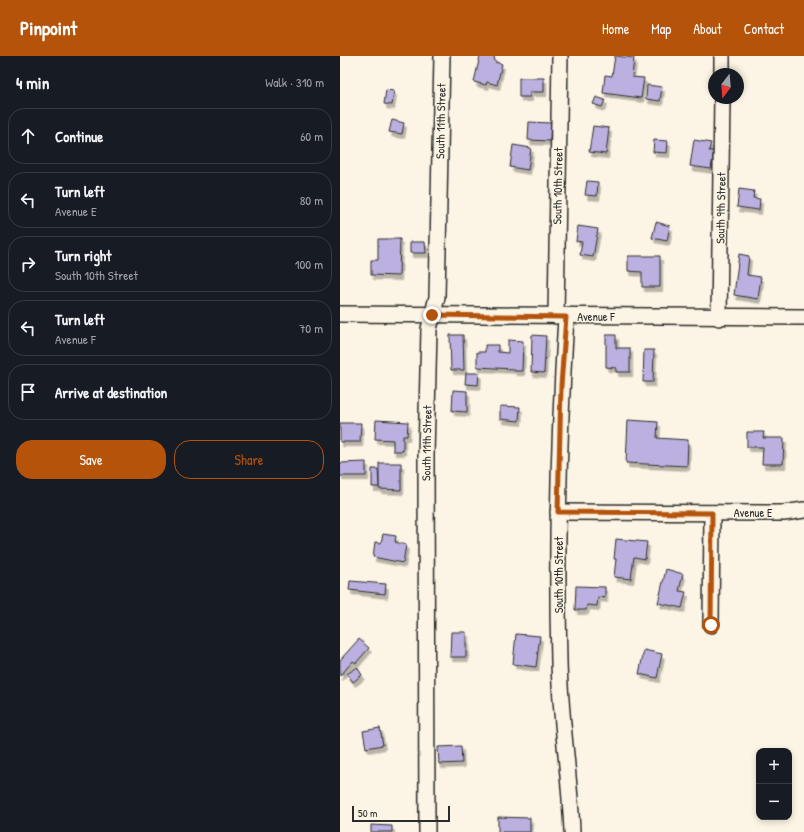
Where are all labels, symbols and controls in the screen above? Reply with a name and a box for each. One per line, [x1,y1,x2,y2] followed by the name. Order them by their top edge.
[20,15,77,41] text: Pinpoint
[602,19,629,38] text: Home
[651,19,671,38] text: Map
[693,19,722,38] text: About
[744,19,784,38] text: Contact
[708,68,744,104] north arrow
[16,71,49,94] text: 4 min
[265,73,324,91] text: Walk · 310 m
[431,82,450,159] street label: South 11th Street
[17,125,39,147] icon: ahead
[55,126,103,147] text: Continue
[300,127,323,145] text: 60 m
[548,147,567,224] street label: South 10th Street
[711,171,730,244] street label: South 9th Street
[55,181,105,202] text: Turn left
[17,189,39,211] icon: left
[300,191,323,209] text: 80 m
[55,202,97,220] text: Avenue E
[55,245,111,266] text: Turn right
[17,253,39,275] icon: right
[295,255,323,273] text: 100 m
[55,266,138,284] text: South 10th Street
[423,306,441,324] route end
[577,308,615,325] street label: Avenue F
[55,309,105,330] text: Turn left
[17,317,39,339] icon: left
[299,319,323,337] text: 70 m
[55,330,96,348] text: Avenue F
[17,381,39,403] icon: arrive
[55,382,167,403] text: Arrive at destination
[417,404,436,481] street label: South 11th Street
[16,440,166,479] button: Save
[174,440,324,479] button: Share
[734,504,773,521] street label: Avenue E
[550,536,567,613] street label: South 10th Street
[702,616,720,634] route start
[756,748,792,820] map controls
[756,748,792,784] button: +
[756,784,792,820] button: −
[352,804,450,823] scale bar
[358,806,378,820] text: 50 m

